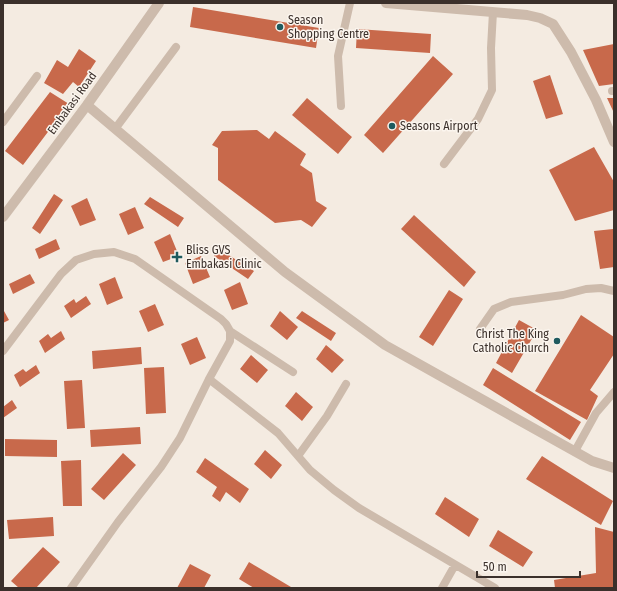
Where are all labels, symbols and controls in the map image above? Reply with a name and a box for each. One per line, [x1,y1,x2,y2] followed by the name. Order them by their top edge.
[288,13,369,41] place label: Season Shopping Centre
[275,22,285,32] marker: Season Shopping Centre
[45,69,99,137] street label: Embakasi Road
[400,119,478,133] place label: Seasons Airport
[387,121,397,131] marker: Seasons Airport
[186,243,262,271] place label: Bliss GVS Embakasi Clinic
[171,251,183,263] marker: Bliss GVS Embakasi Clinic
[473,327,549,355] place label: Christ The King Catholic Church
[552,336,562,346] marker: Christ The King Catholic Church
[477,553,580,579] scale bar
[483,560,507,574] text: 50 m

